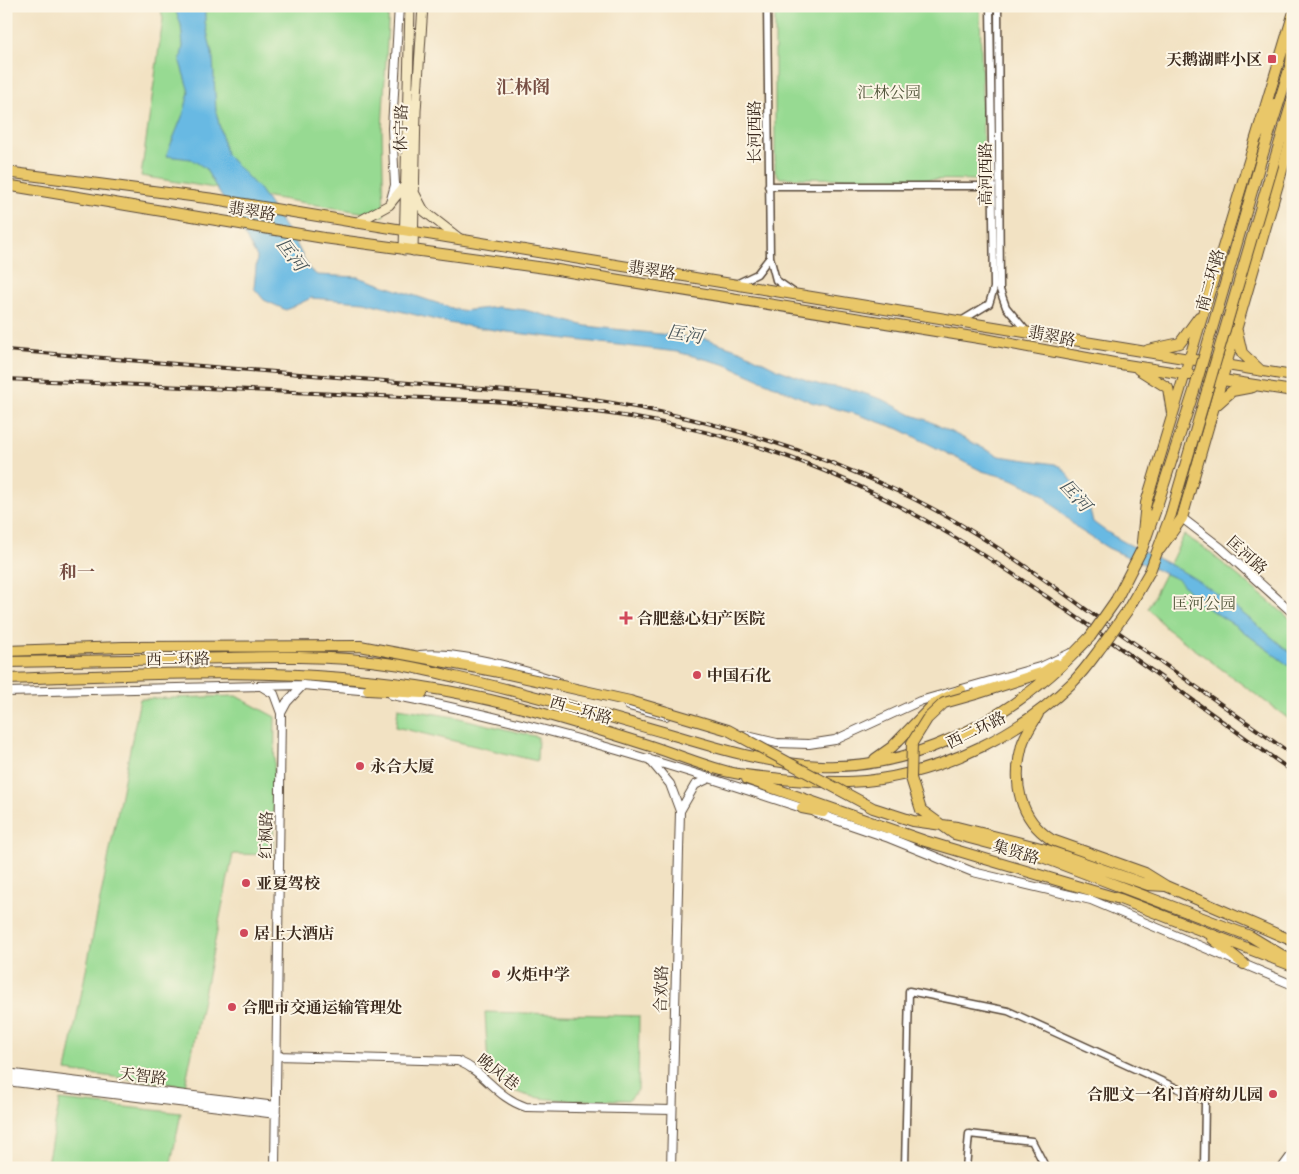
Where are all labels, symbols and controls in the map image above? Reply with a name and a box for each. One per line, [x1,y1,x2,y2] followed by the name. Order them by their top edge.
[1166,50,1262,69] place label: 天鹅湖畔小区
[1266,53,1278,65] marker: 天鹅湖畔小区
[496,77,550,98] district label: 汇林阁
[857,83,921,102] park label: 汇林公园
[745,100,764,164] street label: 长河西路
[391,104,411,152] street label: 休宁路
[976,142,995,206] street label: 高河西路
[227,198,277,224] street label: 翡翠路
[272,234,312,278] water label: 匡河
[1192,247,1228,313] street label: 南二环路
[627,257,677,283] street label: 翡翠路
[666,322,707,349] water label: 匡河
[1027,322,1077,350] street label: 翡翠路
[1055,476,1097,519] water label: 匡河
[1223,532,1271,578] street label: 匡河路
[59,562,95,583] district label: 和一
[1172,594,1236,613] park label: 匡河公园
[637,609,765,628] place label: 合肥慈心妇产医院
[619,611,633,625] marker: 合肥慈心妇产医院
[146,649,210,669] street label: 西二环路
[707,666,771,685] place label: 中国石化
[691,669,703,681] marker: 中国石化
[548,692,614,728] street label: 西二环路
[943,707,1009,753] street label: 西二环路
[370,757,434,776] place label: 永合大厦
[354,760,366,772] marker: 永合大厦
[256,811,276,859] street label: 红枫路
[990,836,1042,868] street label: 集贤路
[256,874,320,893] place label: 亚夏驾校
[240,877,252,889] marker: 亚夏驾校
[254,924,334,943] place label: 居上大酒店
[238,927,250,939] marker: 居上大酒店
[506,965,570,984] place label: 火炬中学
[651,965,671,1013] street label: 合欢路
[490,968,502,980] marker: 火炬中学
[242,998,402,1017] place label: 合肥市交通运输管理处
[226,1001,238,1013] marker: 合肥市交通运输管理处
[473,1050,523,1094] street label: 晚风巷
[118,1064,168,1088] street label: 天智路
[1087,1085,1263,1104] place label: 合肥文一名门首府幼儿园
[1267,1088,1279,1100] marker: 合肥文一名门首府幼儿园

